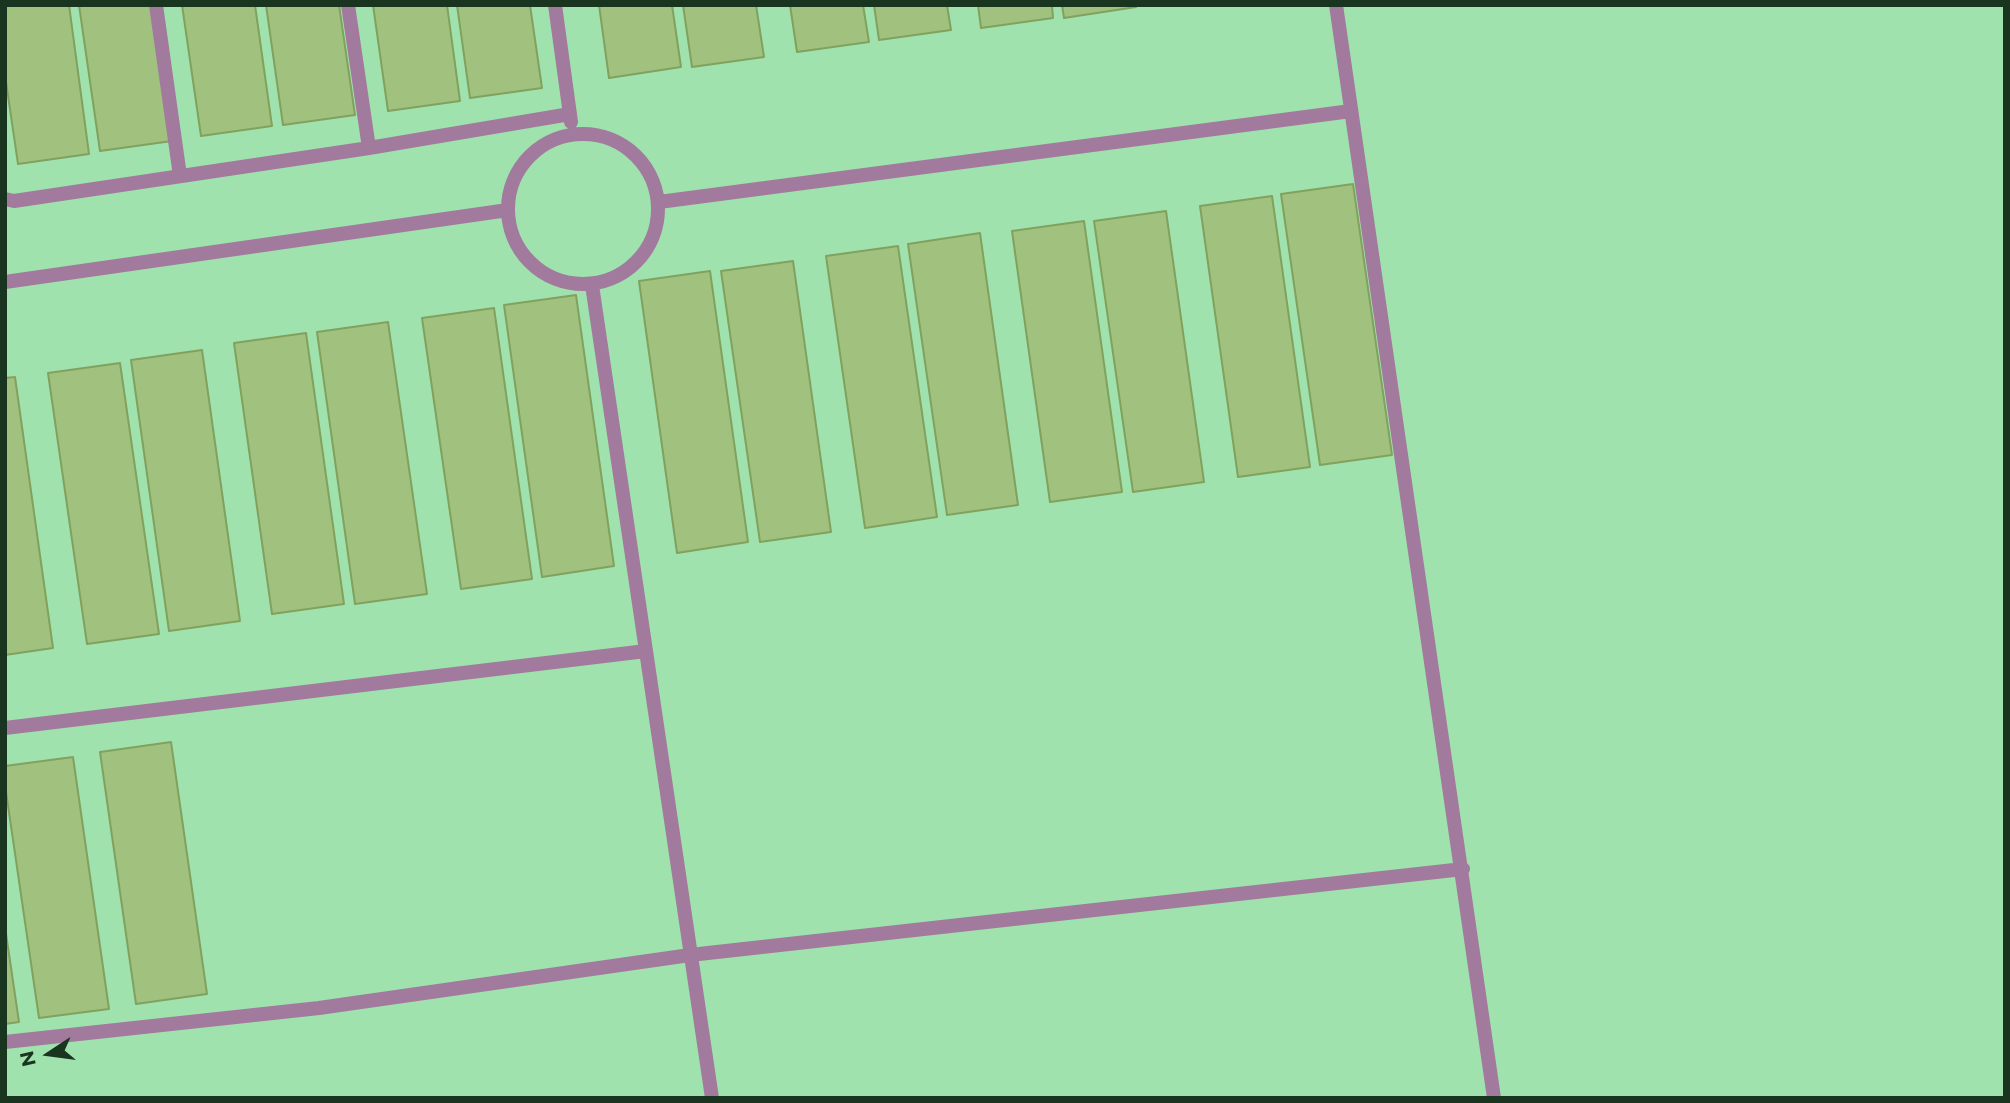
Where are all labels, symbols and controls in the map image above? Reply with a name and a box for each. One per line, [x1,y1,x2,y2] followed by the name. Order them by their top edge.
[14,1019,84,1089] north arrow
[15,1049,41,1069] text: N

